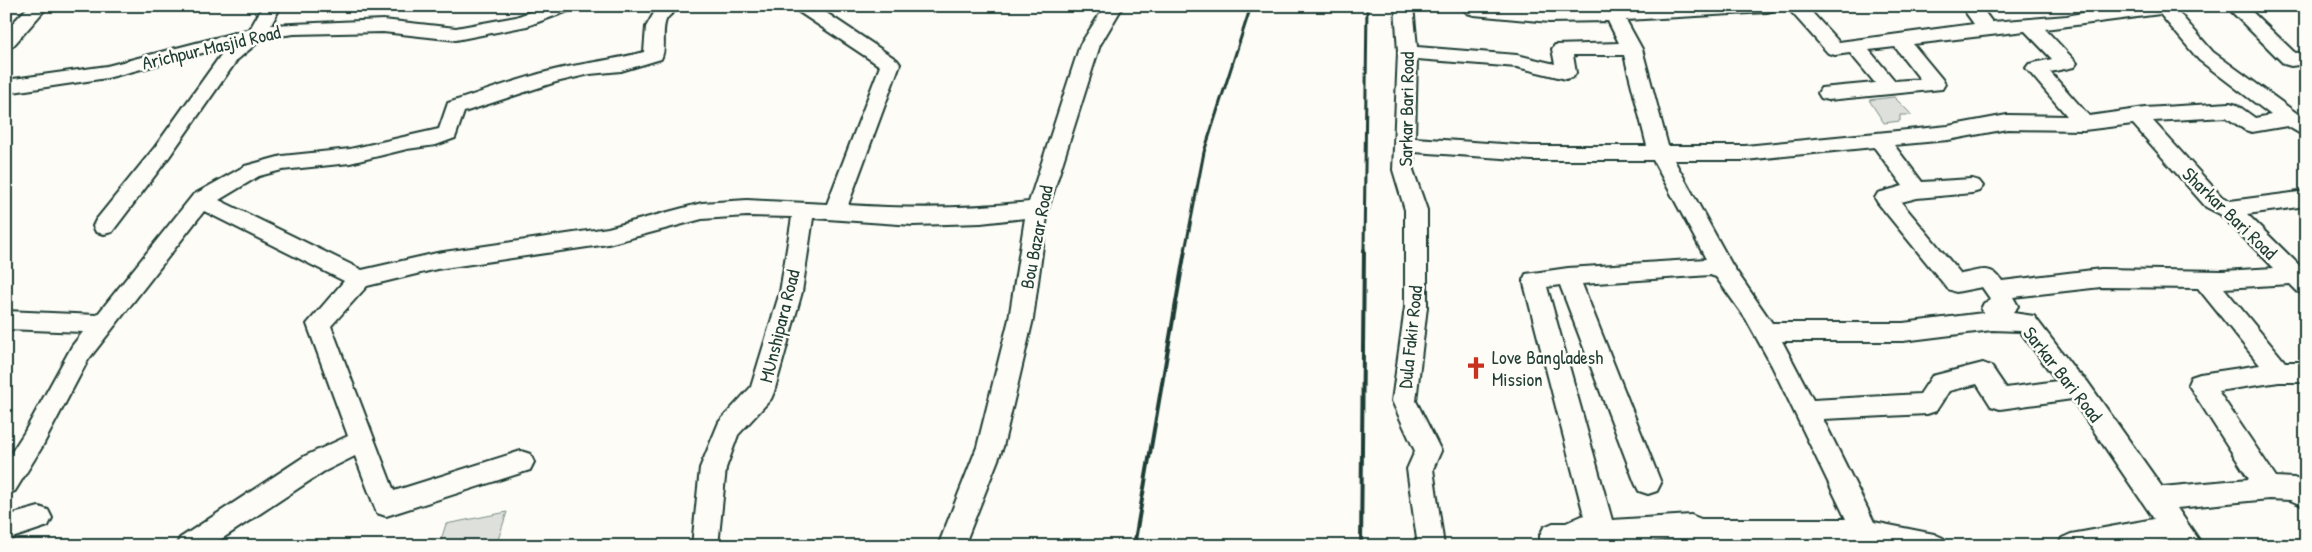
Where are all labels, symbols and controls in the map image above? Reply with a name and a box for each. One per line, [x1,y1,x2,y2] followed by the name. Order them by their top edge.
[139,18,283,76] street label: Arichpur Masjid Road
[1392,51,1420,167] street label: Sarkar Bari Road
[2177,161,2284,265] street label: Sharkar Bari Road
[1013,183,1059,291] street label: Bou Bazar Road
[752,266,806,385] street label: MUnshipara Road
[1392,284,1428,390] street label: Dula Fakir Road
[2017,321,2109,428] street label: Sarkar Bari Road
[1492,344,1603,392] place label: Love Bangladesh Mission
[1463,355,1489,381] church icon: Love Bangladesh Mission

